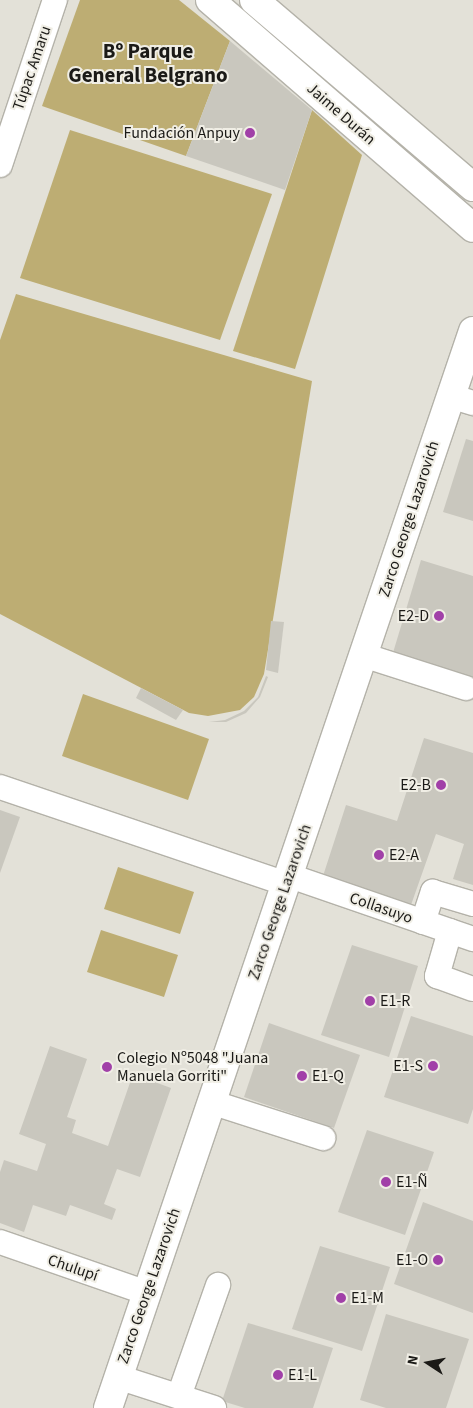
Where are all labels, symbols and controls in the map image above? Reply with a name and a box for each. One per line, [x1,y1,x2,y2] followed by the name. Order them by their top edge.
[9,23,55,113] street label: Túpac Amaru
[68,38,228,88] district label: Bº Parque General Belgrano
[303,79,379,149] street label: Jaime Durán
[124,123,240,143] place label: Fundación Anpuy
[244,127,256,139] marker: Fundación Anpuy
[375,438,443,600] street label: Zarco George Lazarovich
[398,606,429,626] place label: E2-D
[433,610,445,622] marker: E2-D
[400,775,431,795] place label: E2-B
[435,779,447,791] marker: E2-B
[244,822,316,982] street label: Zarco George Lazarovich
[389,845,419,865] place label: E2-A
[373,849,385,861] marker: E2-A
[347,888,415,928] street label: Collasuyo
[380,991,410,1011] place label: E1-R
[364,995,376,1007] marker: E1-R
[117,1048,268,1086] place label: Colegio Nº5048 "Juana Manuela Gorriti"
[393,1056,423,1076] place label: E1-S
[427,1060,439,1072] marker: E1-S
[101,1061,113,1073] marker: Colegio Nº5048 "Juana Manuela Gorriti"
[312,1066,344,1086] place label: E1-Q
[296,1070,308,1082] marker: E1-Q
[396,1172,428,1192] place label: E1-Ñ
[380,1176,392,1188] marker: E1-Ñ
[113,1206,185,1366] street label: Zarco George Lazarovich
[45,1250,101,1286] street label: Chulupí
[396,1250,428,1270] place label: E1-O
[432,1254,444,1266] marker: E1-O
[351,1288,384,1308] place label: E1-M
[335,1292,347,1304] marker: E1-M
[403,1338,453,1388] north arrow
[403,1354,424,1367] text: N
[288,1365,317,1385] place label: E1-L
[272,1369,284,1381] marker: E1-L

